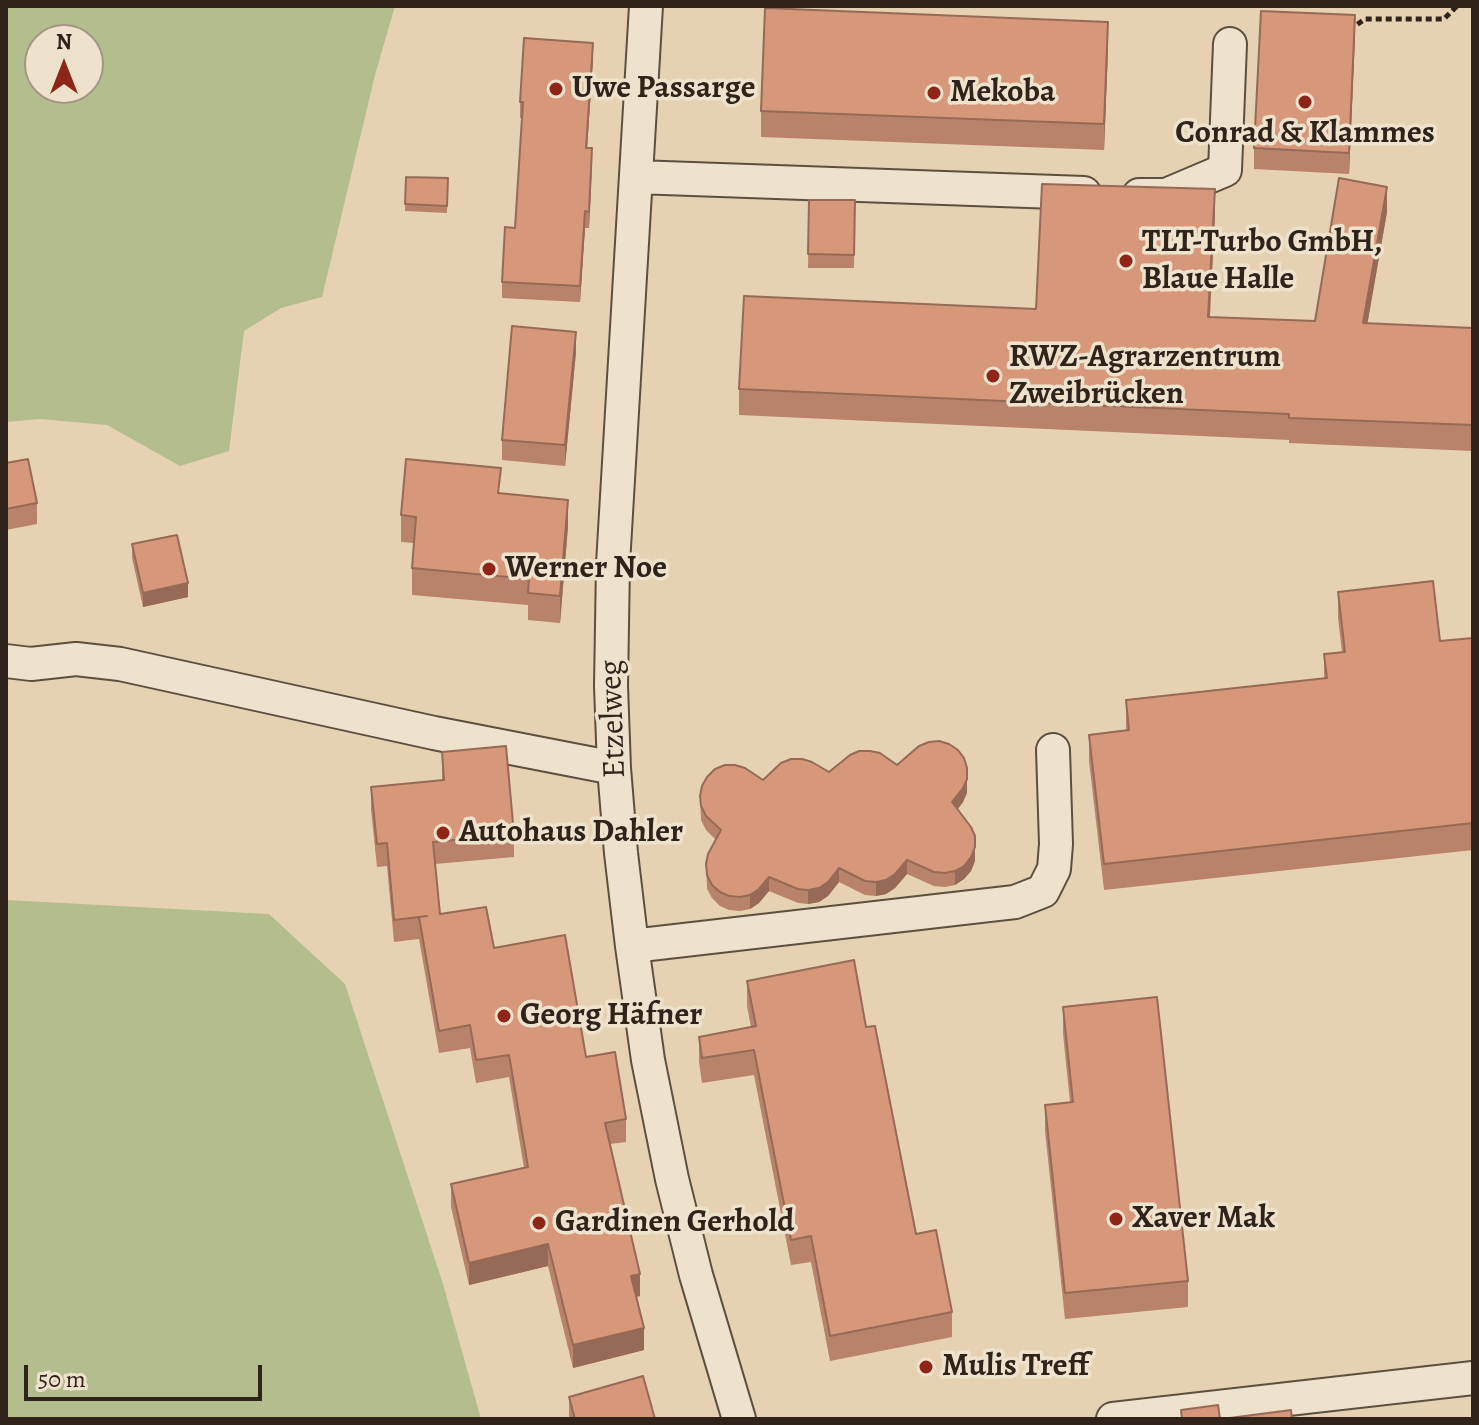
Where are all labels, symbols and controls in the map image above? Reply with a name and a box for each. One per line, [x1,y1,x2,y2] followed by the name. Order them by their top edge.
[24,24,104,104] north arrow
[56,27,72,57] text: N
[572,70,755,108] place label: Uwe Passarge
[950,74,1055,112] place label: Mekoba
[547,80,565,98] marker: Uwe Passarge
[925,84,943,102] marker: Mekoba
[1296,93,1314,111] marker: Conrad & Klammes
[1175,115,1435,153] place label: Conrad & Klammes
[1142,224,1382,299] place label: TLT-Turbo GmbH, Blaue Halle
[1117,252,1135,270] marker: TLT-Turbo GmbH, Blaue Halle
[1009,339,1281,414] place label: RWZ-Agrarzentrum Zweibrücken
[984,367,1002,385] marker: RWZ-Agrarzentrum Zweibrücken
[505,550,667,588] place label: Werner Noe
[480,560,498,578] marker: Werner Noe
[593,659,635,779] street label: Etzelweg
[459,814,683,852] place label: Autohaus Dahler
[434,824,452,842] marker: Autohaus Dahler
[520,997,702,1035] place label: Georg Häfner
[495,1007,513,1025] marker: Georg Häfner
[1132,1200,1275,1238] place label: Xaver Mak
[555,1204,794,1242] place label: Gardinen Gerhold
[1107,1210,1125,1228] marker: Xaver Mak
[530,1214,548,1232] marker: Gardinen Gerhold
[942,1348,1089,1386] place label: Mulis Treff
[28,1349,266,1399] scale bar
[917,1358,935,1376] marker: Mulis Treff
[38,1363,86,1395] text: 50 m

